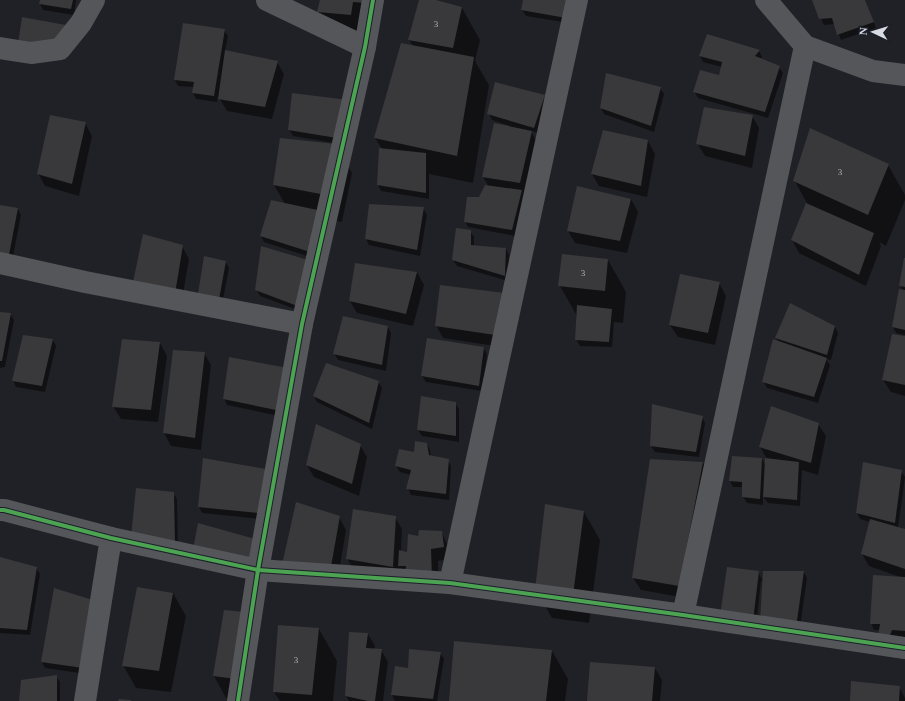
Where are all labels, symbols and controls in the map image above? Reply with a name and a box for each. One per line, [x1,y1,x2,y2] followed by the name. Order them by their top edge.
[853,12,893,52] north arrow
[434,19,439,29] house number: 3
[857,27,869,36] text: N
[838,167,843,177] house number: 3
[581,268,586,278] house number: 3
[294,655,299,665] house number: 3

